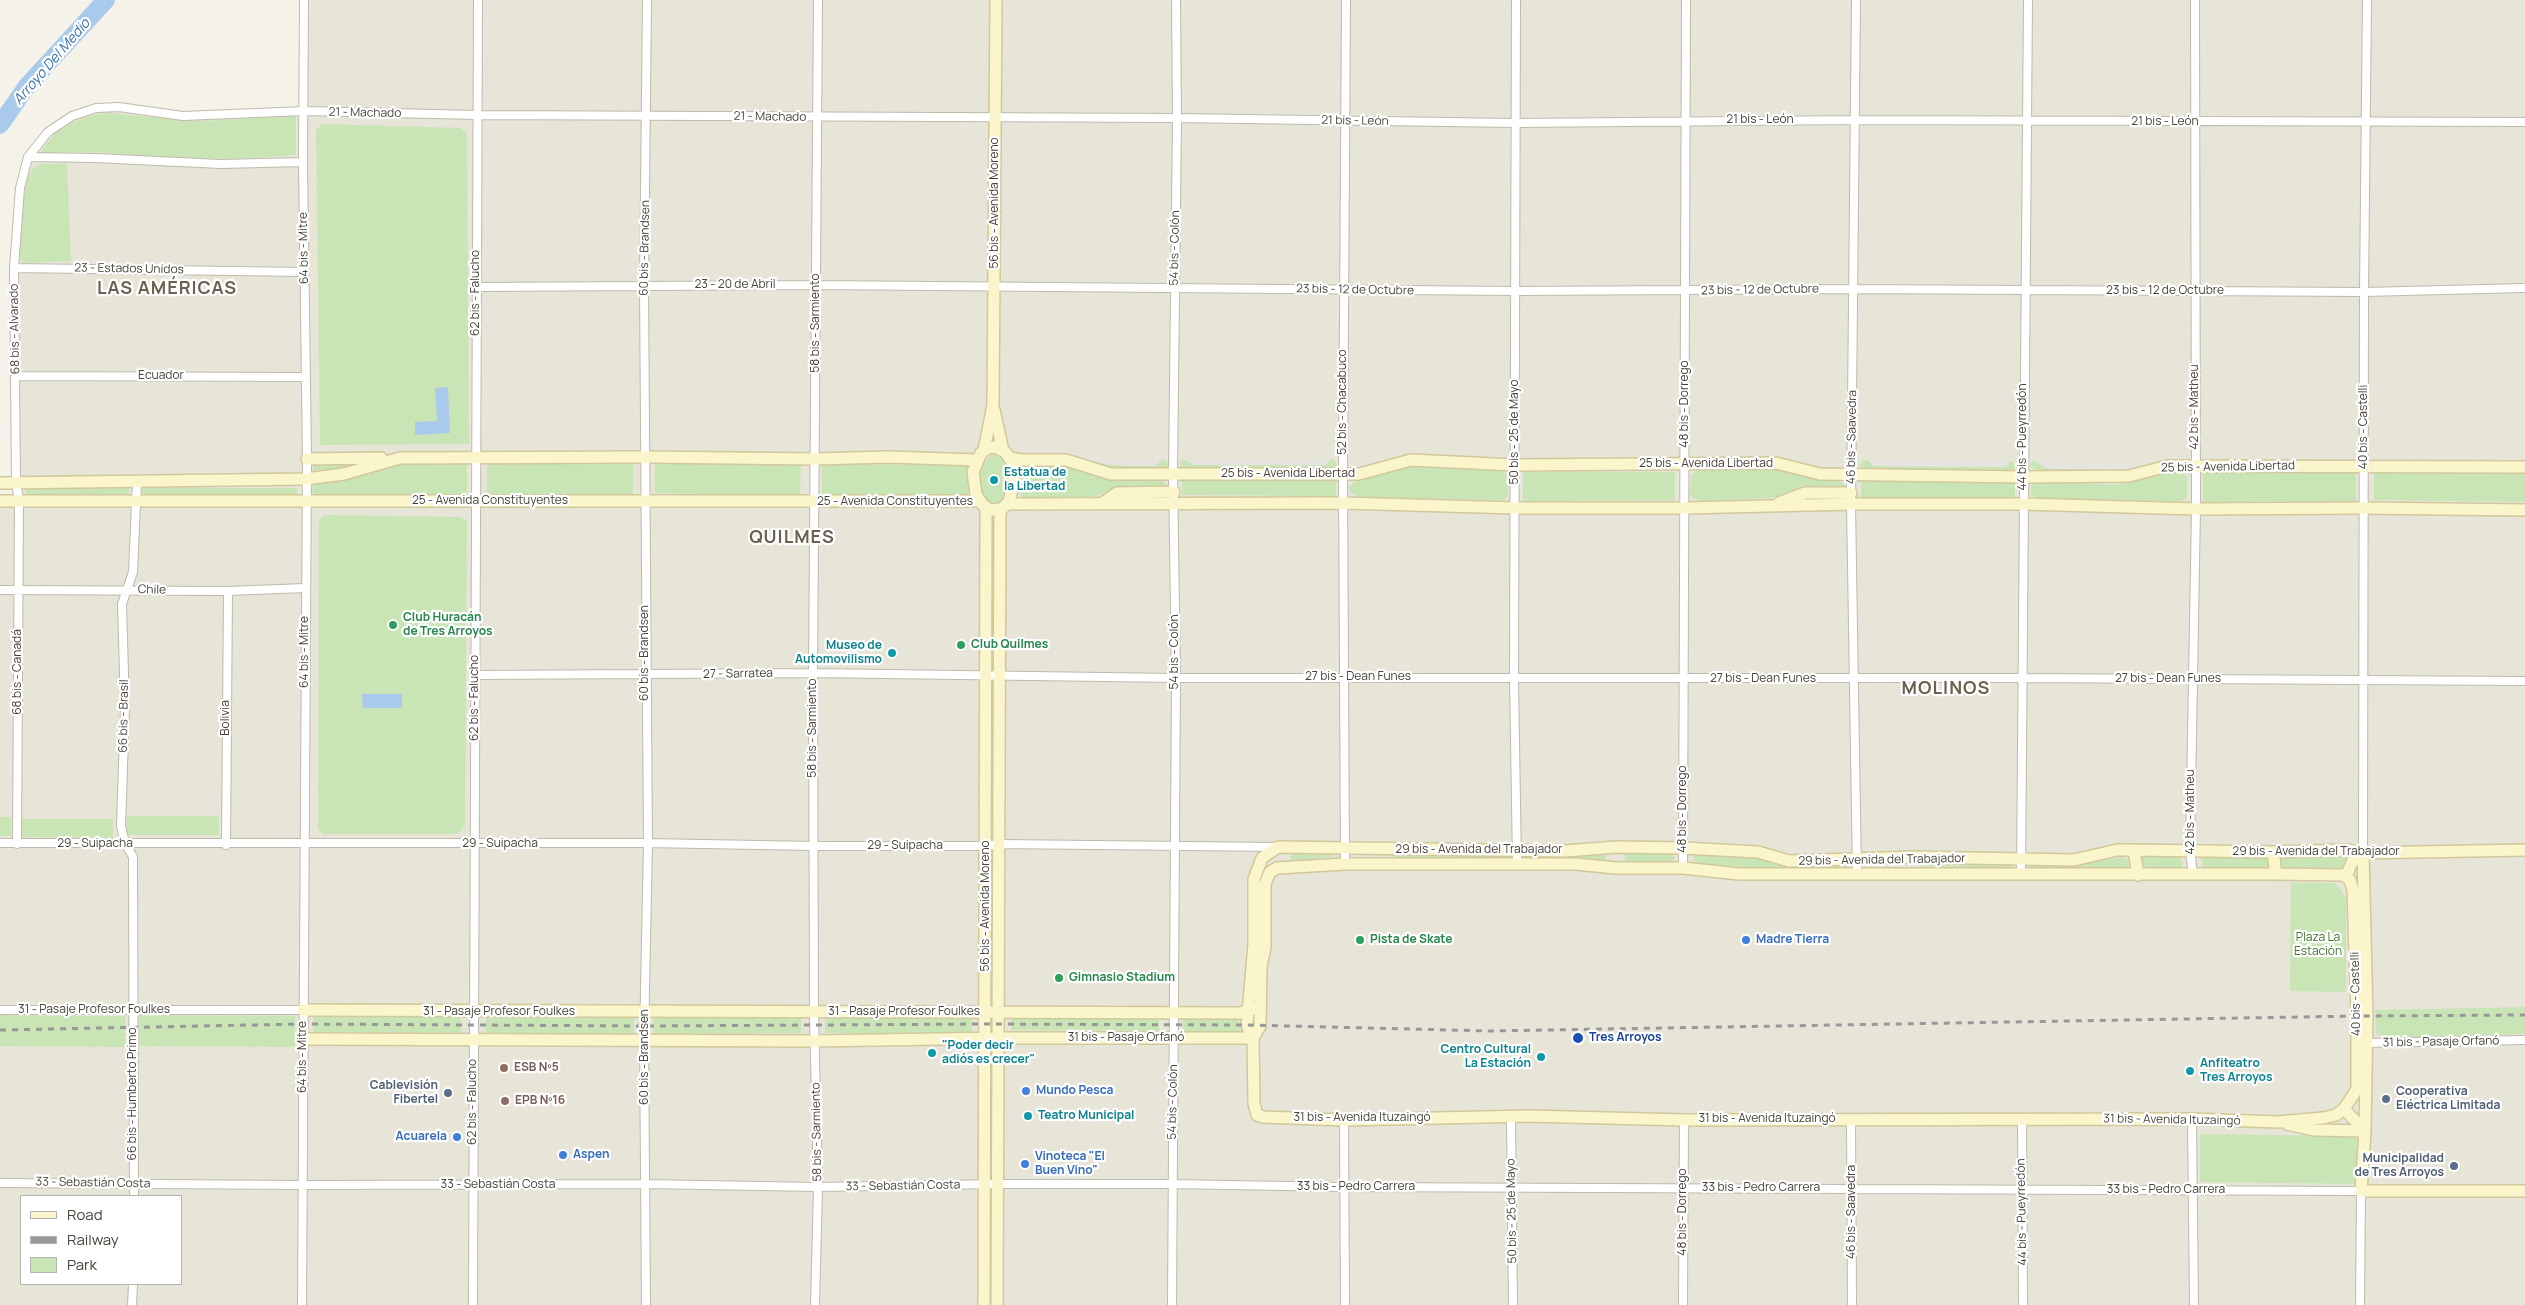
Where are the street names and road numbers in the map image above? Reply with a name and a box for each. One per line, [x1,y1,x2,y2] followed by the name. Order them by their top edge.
[329,105,401,121] street label: 21 - Machado
[734,109,806,125] street label: 21 - Machado
[1321,113,1389,129] street label: 21 bis - León
[1726,113,1794,127] street label: 21 bis - León
[2131,115,2199,129] street label: 21 bis - León
[988,137,1002,269] street label: 56 bis - Avenida Moreno
[637,200,653,296] street label: 60 bis - Brandsen
[1167,210,1183,286] street label: 54 bis - Colón
[296,212,312,284] street label: 64 bis - Mitre
[469,250,483,336] street label: 62 bis - Falucho
[74,261,184,277] street label: 23 - Estados Unidos
[809,273,823,373] street label: 58 bis - Sarmiento
[694,278,776,292] street label: 23 - 20 de Abril
[1296,282,1414,298] street label: 23 bis - 12 de Octubre
[1701,282,1819,298] street label: 23 bis - 12 de Octubre
[7,284,23,374] street label: 68 bis - Alvarado
[2106,284,2224,298] street label: 23 bis - 12 de Octubre
[1336,349,1350,455] street label: 52 bis - Chacabuco
[1678,360,1692,448] street label: 48 bis - Dorrego
[2188,364,2202,450] street label: 42 bis - Matheu
[138,369,184,383] street label: Ecuador
[1508,380,1522,484] street label: 50 bis - 25 de Mayo
[2016,383,2030,491] street label: 44 bis - Pueyrredón
[2357,385,2371,469] street label: 40 bis - Castelli
[1844,390,1860,484] street label: 46 bis - Saavedra
[1639,457,1773,471] street label: 25 bis - Avenida Libertad
[2161,459,2295,475] street label: 25 bis - Avenida Libertad
[1221,467,1355,481] street label: 25 bis - Avenida Libertad
[412,494,568,508] street label: 25 - Avenida Constituyentes
[817,495,973,509] street label: 25 - Avenida Constituyentes
[138,583,166,597] street label: Chile
[638,605,652,701] street label: 60 bis - Brandsen
[1168,614,1182,690] street label: 54 bis - Colón
[298,616,312,688] street label: 64 bis - Mitre
[11,629,25,715] street label: 68 bis - Canadá
[468,655,482,741] street label: 62 bis - Falucho
[703,666,773,682] street label: 27 - Sarratea
[1305,670,1411,684] street label: 27 bis - Dean Funes
[1710,672,1816,686] street label: 27 bis - Dean Funes
[2115,672,2221,686] street label: 27 bis - Dean Funes
[806,678,820,778] street label: 58 bis - Sarmiento
[116,679,132,753] street label: 66 bis - Brasil
[219,700,233,736] street label: Bolivia
[1676,765,1690,853] street label: 48 bis - Dorrego
[2184,769,2198,855] street label: 42 bis - Matheu
[57,837,133,851] street label: 29 - Suipacha
[462,837,538,851] street label: 29 - Suipacha
[867,839,943,853] street label: 29 - Suipacha
[979,840,993,972] street label: 56 bis - Avenida Moreno
[1395,843,1563,857] street label: 29 bis - Avenida del Trabajador
[2232,845,2400,859] street label: 29 bis - Avenida del Trabajador
[1798,851,1966,869] street label: 29 bis - Avenida del Trabajador
[2348,952,2364,1036] street label: 40 bis - Castelli
[18,1003,170,1017] street label: 31 - Pasaje Profesor Foulkes
[423,1005,575,1019] street label: 31 - Pasaje Profesor Foulkes
[828,1005,980,1019] street label: 31 - Pasaje Profesor Foulkes
[638,1009,652,1105] street label: 60 bis - Brandsen
[296,1021,310,1093] street label: 64 bis - Mitre
[126,1028,140,1160] street label: 66 bis - Humberto Primo
[1068,1031,1184,1045] street label: 31 bis - Pasaje Orfanó
[2383,1034,2499,1050] street label: 31 bis - Pasaje Orfanó
[466,1059,480,1145] street label: 62 bis - Falucho
[1165,1064,1181,1140] street label: 54 bis - Colón
[809,1082,825,1182] street label: 58 bis - Sarmiento
[1293,1111,1431,1125] street label: 31 bis - Avenida Ituzaingó
[1698,1112,1836,1126] street label: 31 bis - Avenida Ituzaingó
[2103,1112,2241,1128] street label: 31 bis - Avenida Ituzaingó
[1504,1158,1520,1264] street label: 50 bis - 25 de Mayo
[2014,1158,2030,1266] street label: 44 bis - Pueyrredón
[1845,1165,1859,1259] street label: 46 bis - Saavedra
[1676,1168,1690,1256] street label: 48 bis - Dorrego
[35,1175,151,1191] street label: 33 - Sebastián Costa
[441,1178,555,1192] street label: 33 - Sebastián Costa
[845,1178,961,1194] street label: 33 - Sebastián Costa
[1297,1180,1415,1194] street label: 33 bis - Pedro Carrera
[1702,1181,1820,1195] street label: 33 bis - Pedro Carrera
[2107,1183,2225,1197] street label: 33 bis - Pedro Carrera

